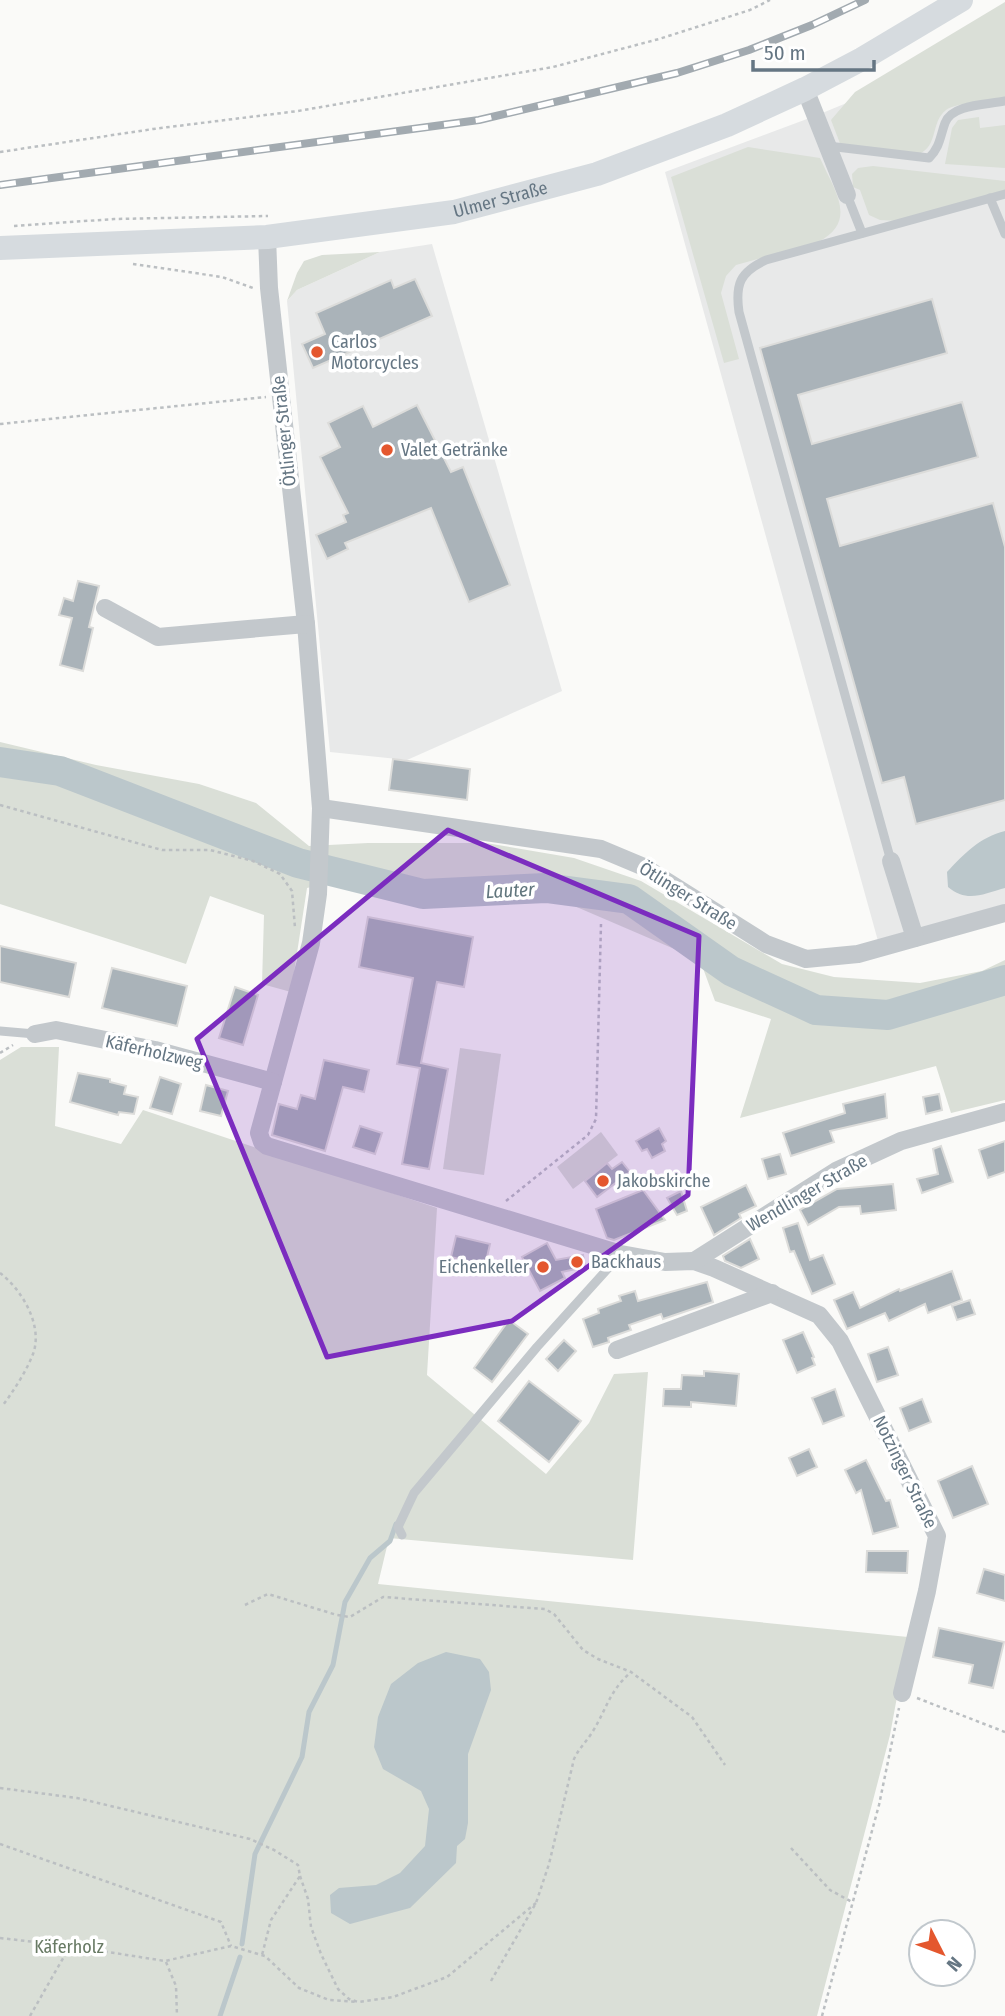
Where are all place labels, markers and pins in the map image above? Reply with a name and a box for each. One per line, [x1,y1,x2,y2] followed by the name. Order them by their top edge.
[331,331,419,374] place label: Carlos Motorcycles
[309,344,325,360] marker: Carlos Motorcycles
[401,439,508,461] place label: Valet Getränke
[379,442,395,458] marker: Valet Getränke
[617,1170,711,1192] place label: Jakobskirche
[595,1173,611,1189] marker: Jakobskirche
[591,1251,661,1273] place label: Backhaus
[569,1254,585,1270] marker: Backhaus
[439,1256,530,1278] place label: Eichenkeller
[535,1259,551,1275] marker: Eichenkeller

